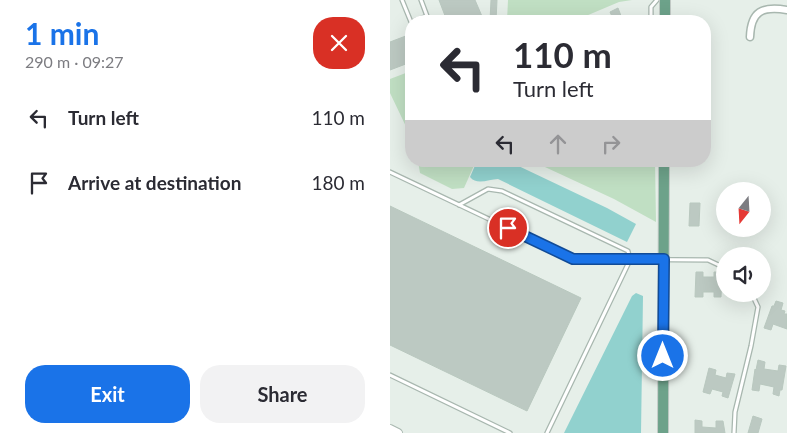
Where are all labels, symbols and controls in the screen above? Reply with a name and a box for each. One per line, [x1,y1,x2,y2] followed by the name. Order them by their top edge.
[25,15,99,51] text: 1 min
[313,17,365,69] button: close
[513,33,612,75] text: 110 m
[430,35,495,100] icon: left
[25,52,124,71] text: 290 m · 09:27
[513,75,594,102] text: Turn left
[25,104,53,132] icon: left
[68,106,139,129] text: Turn left
[311,106,365,129] text: 110 m
[491,130,519,158] icon: left
[544,130,572,158] icon: ahead
[597,130,625,158] icon: right
[25,169,53,197] icon: arrive
[68,171,241,194] text: Arrive at destination
[311,171,365,194] text: 180 m
[716,182,771,238] north arrow
[716,182,771,302] map controls
[487,207,529,249] pin
[494,214,522,242] icon: arrive
[716,247,771,302] button: sound
[636,329,688,381] position arrow
[25,365,190,423] button: Exit
[200,365,365,423] button: Share

